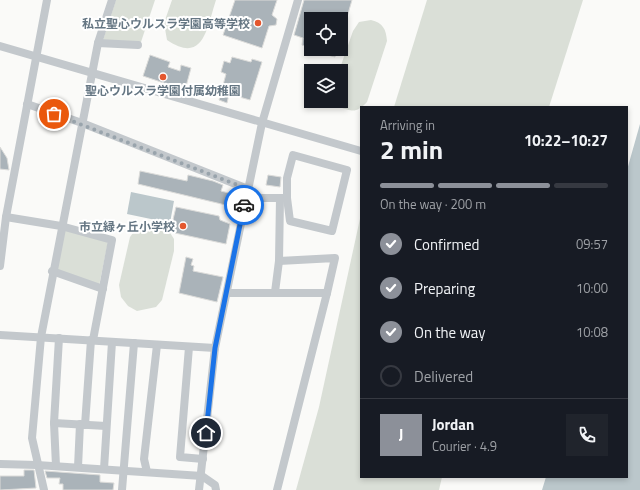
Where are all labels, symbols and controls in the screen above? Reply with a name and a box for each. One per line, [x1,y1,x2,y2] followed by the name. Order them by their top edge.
[304,12,348,108] map controls
[304,12,348,56] button: locate
[82,14,250,33] place label: 私立聖心ウルスラ学園高等学校
[253,18,263,28] marker: 私立聖心ウルスラ学園高等学校
[304,64,348,108] button: layers
[158,72,168,82] marker: 聖心ウルスラ学園付属幼稚園
[85,81,241,100] place label: 聖心ウルスラ学園付属幼稚園
[37,97,71,131] pin
[43,103,65,125] icon: bag
[380,115,435,135] text: Arriving in
[524,129,608,152] text: 10:22–10:27
[380,130,443,169] text: 2 min
[224,185,264,225] courier
[233,194,255,216] icon: car
[380,194,486,214] text: On the way · 200 m
[79,217,175,236] place label: 市立緑ヶ丘小学校
[178,221,188,231] marker: 市立緑ヶ丘小学校
[380,233,402,255] icon: check
[414,233,479,256] text: Confirmed
[576,234,608,254] text: 09:57
[380,277,402,299] icon: check
[414,277,475,300] text: Preparing
[576,278,608,298] text: 10:00
[380,321,402,343] icon: check
[414,321,486,344] text: On the way
[576,322,608,342] text: 10:08
[414,365,473,388] text: Delivered
[432,413,474,436] text: Jordan
[566,414,608,456] button: phone
[189,416,223,450] pin
[195,422,217,444] icon: home
[399,423,403,446] text: J
[432,436,497,456] text: Courier · 4.9

